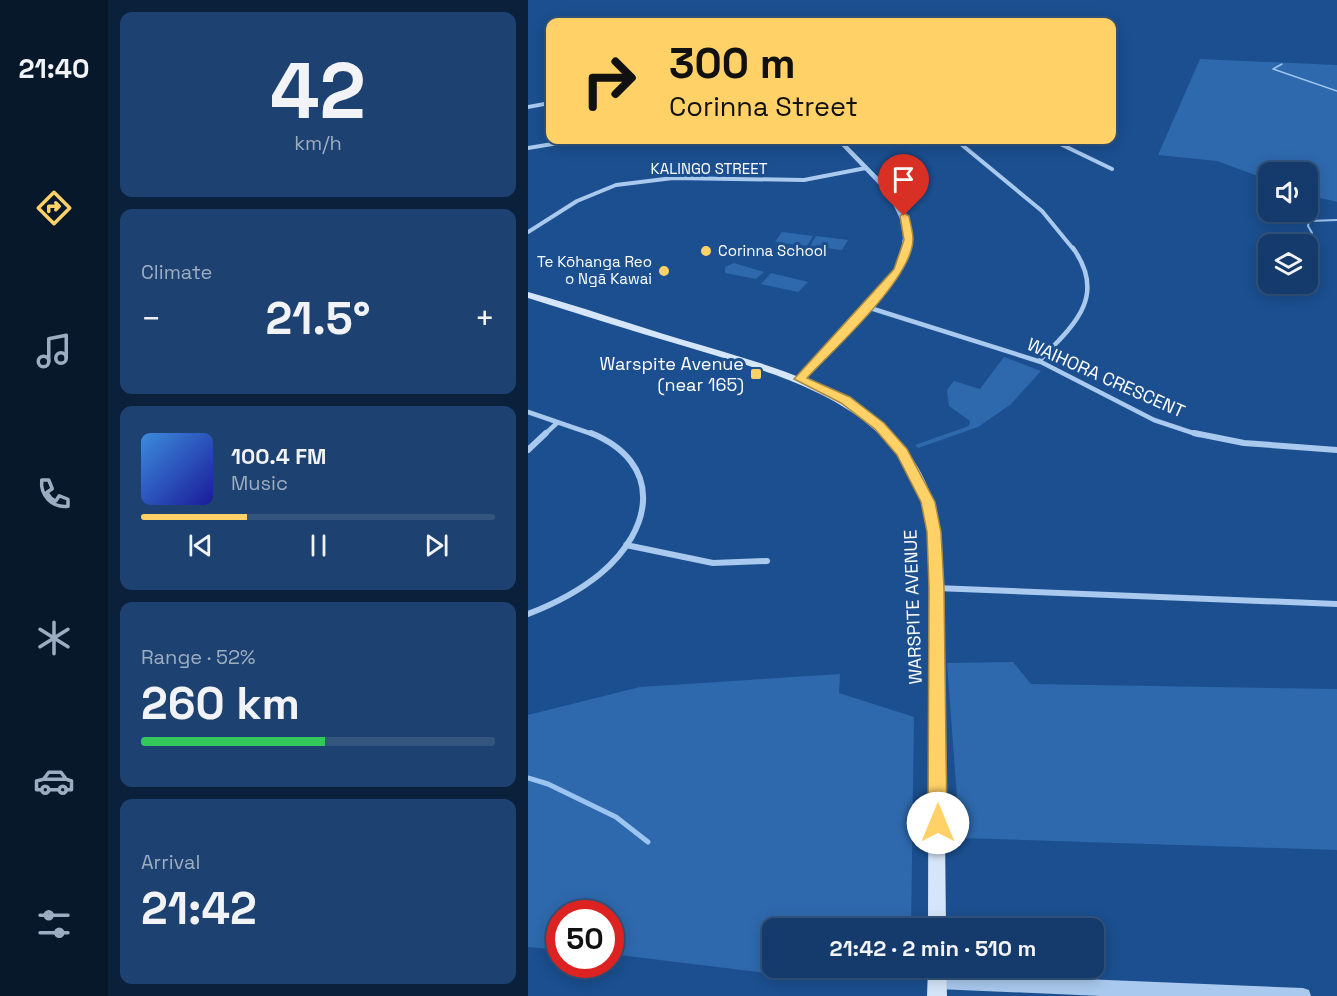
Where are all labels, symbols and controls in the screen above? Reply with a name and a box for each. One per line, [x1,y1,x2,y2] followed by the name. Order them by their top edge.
[669,37,796,90] text: 300 m
[270,41,366,141] text: 42
[570,42,648,120] icon: right
[19,51,89,86] text: 21:40
[669,89,858,124] text: Corinna Street
[294,130,342,156] text: km/h
[878,154,929,216] pin
[651,159,768,178] street label: KALINGO STREET
[1258,162,1318,294] map controls
[1258,162,1318,222] button: sound
[887,163,920,196] icon: arrive
[33,187,75,229] icon: directions
[1258,234,1318,294] button: layers
[718,241,827,260] place label: Corinna School
[699,244,713,258] marker: Corinna School
[537,252,652,288] place label: Te Kōhanga Reo o Ngā Kawai
[141,259,212,285] text: Climate
[657,264,671,278] marker: Te Kōhanga Reo o Ngā Kawai
[265,290,371,347] text: 21.5°
[141,298,161,340] text: −
[475,298,495,340] text: +
[33,330,75,372] icon: music
[1024,332,1189,423] street label: WAIHORA CRESCENT
[599,352,744,396] place label: Warspite Avenue (near 165)
[749,367,763,381] marker: Warspite Avenue (near 165)
[231,442,326,470] text: 100.4 FM
[231,470,288,496] text: Music
[33,473,75,515] icon: phone
[184,529,217,562] icon: previous
[302,529,335,562] icon: pause
[420,529,453,562] icon: next
[898,529,927,685] street label: WARSPITE AVENUE
[33,617,75,659] icon: climate
[141,644,255,670] text: Range · 52%
[141,675,300,732] text: 260 km
[33,760,75,802] icon: car
[906,791,970,855] position arrow
[141,849,200,875] text: Arrival
[141,880,257,937] text: 21:42
[546,900,624,978] speed limit sign: 50
[33,903,75,945] icon: filters
[830,934,1036,962] text: 21:42 · 2 min · 510 m

